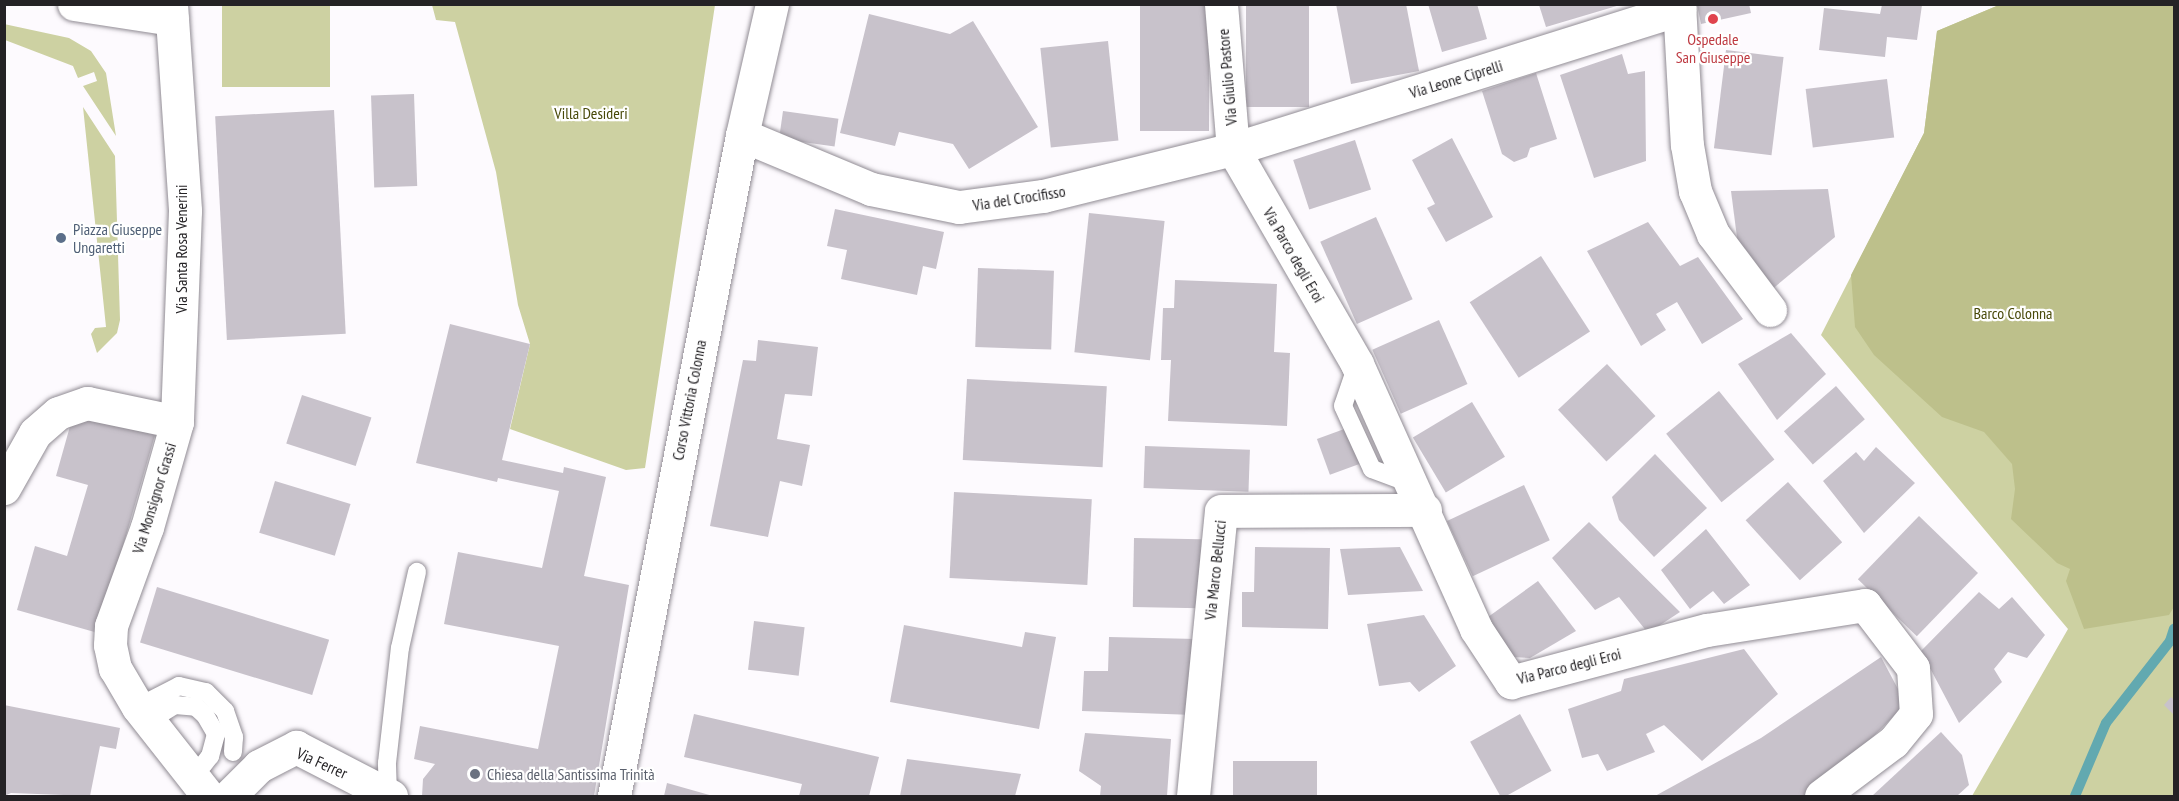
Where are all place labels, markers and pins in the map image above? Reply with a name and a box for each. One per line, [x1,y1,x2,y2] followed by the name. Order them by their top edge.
[1704,10,1722,28] marker: Ospedale San Giuseppe
[1676,29,1750,67] place label: Ospedale San Giuseppe
[73,219,162,257] place label: Piazza Giuseppe Ungaretti
[54,231,68,245] marker: Piazza Giuseppe Ungaretti
[487,764,655,784] place label: Chiesa della Santissima Trinità
[468,767,482,781] marker: Chiesa della Santissima Trinità

